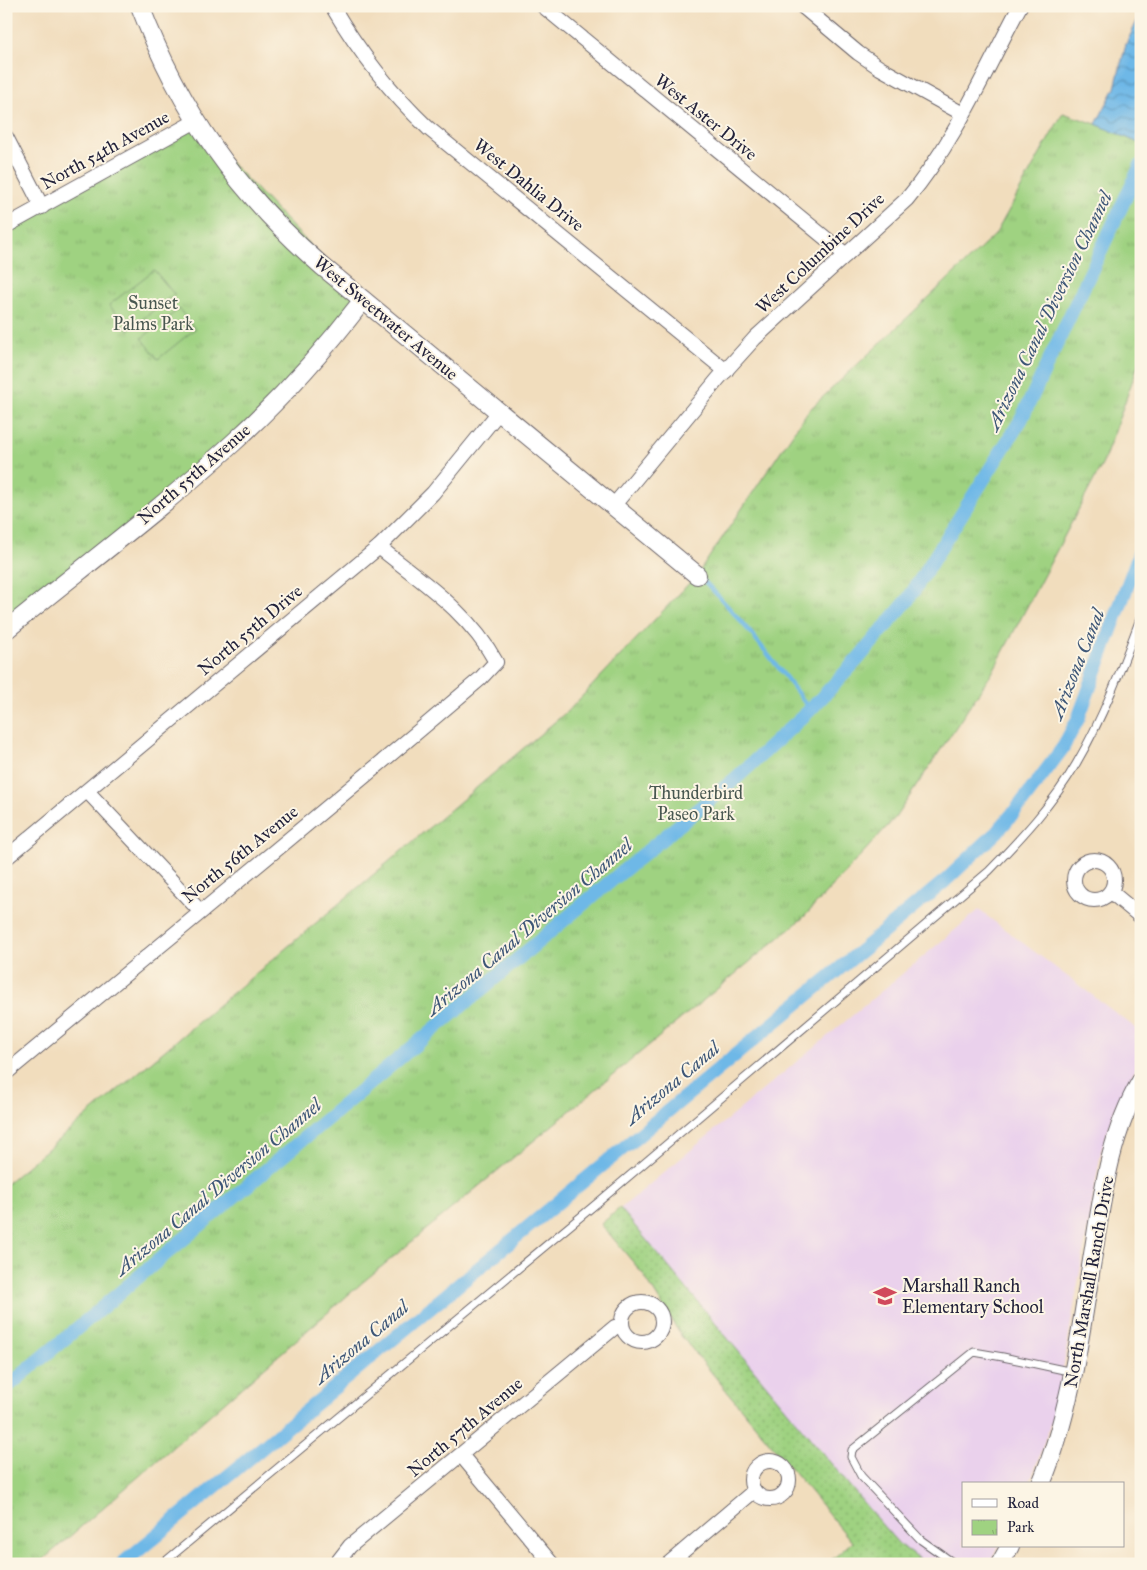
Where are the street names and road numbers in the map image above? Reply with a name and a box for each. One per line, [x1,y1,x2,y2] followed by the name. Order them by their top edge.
[650,69,762,165] street label: West Aster Drive
[37,106,173,194] street label: North 54th Avenue
[469,134,589,236] street label: West Dahlia Drive
[751,188,889,318] street label: West Columbine Drive
[309,251,463,385] street label: West Sweetwater Avenue
[133,419,255,529] street label: North 55th Avenue
[193,580,307,680] street label: North 55th Drive
[178,800,302,908] street label: North 56th Avenue
[1060,1174,1118,1390] street label: North Marshall Ranch Drive
[403,1372,527,1482] street label: North 57th Avenue

